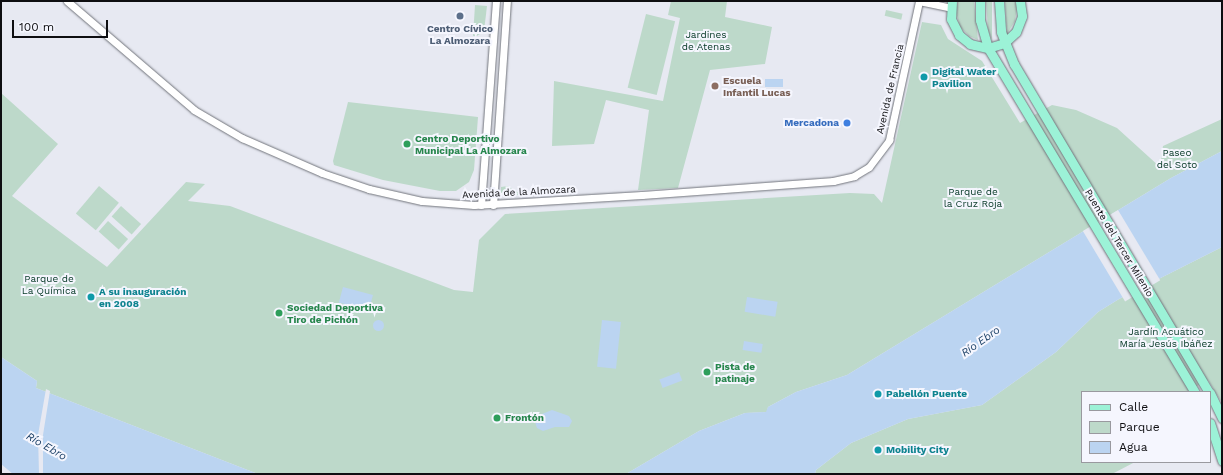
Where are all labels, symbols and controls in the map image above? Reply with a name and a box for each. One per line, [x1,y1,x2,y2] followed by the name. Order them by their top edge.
[455,11,465,21] marker: Centro Cívico La Almozara
[14,12,110,38] scale bar
[19,20,54,34] text: 100 m
[427,22,493,46] place label: Centro Cívico La Almozara
[682,28,730,52] park label: Jardines de Atenas
[874,43,906,135] street label: Avenida de Francia
[932,65,997,88] place label: Digital Water Pavilion
[919,72,929,82] marker: Digital Water Pavilion
[723,74,791,98] place label: Escuela Infantil Lucas
[710,81,720,91] marker: Escuela Infantil Lucas
[784,117,839,129] place label: Mercadona
[842,118,852,128] marker: Mercadona
[415,132,527,156] place label: Centro Deportivo Municipal La Almozara
[402,139,412,149] marker: Centro Deportivo Municipal La Almozara
[1156,146,1198,170] park label: Paseo del Soto
[461,183,577,201] street label: Avenida de la Almozara
[944,185,1002,208] park label: Parque de la Cruz Roja
[1082,187,1156,299] street label: Puente del Tercer Milenio
[22,272,76,296] park label: Parque de La Química
[99,285,187,308] place label: A su inauguración en 2008
[86,292,96,302] marker: A su inauguración en 2008
[287,301,383,324] place label: Sociedad Deportiva Tiro de Pichón
[274,308,284,318] marker: Sociedad Deportiva Tiro de Pichón
[959,324,1003,360] water label: Río Ebro
[1119,325,1213,348] park label: Jardín Acuático María Jesús Ibáñez
[715,360,755,384] place label: Pista de patinaje
[702,367,712,377] marker: Pista de patinaje
[886,388,967,400] place label: Pabellón Puente
[873,389,883,399] marker: Pabellón Puente
[1081,391,1211,463] legend
[1119,400,1148,414] text: Calle
[505,412,544,424] place label: Frontón
[492,413,502,423] marker: Frontón
[1119,420,1160,434] text: Parque
[24,430,68,464] water label: Río Ebro
[1119,440,1148,454] text: Agua
[886,444,949,456] place label: Mobility City
[873,445,883,455] marker: Mobility City

